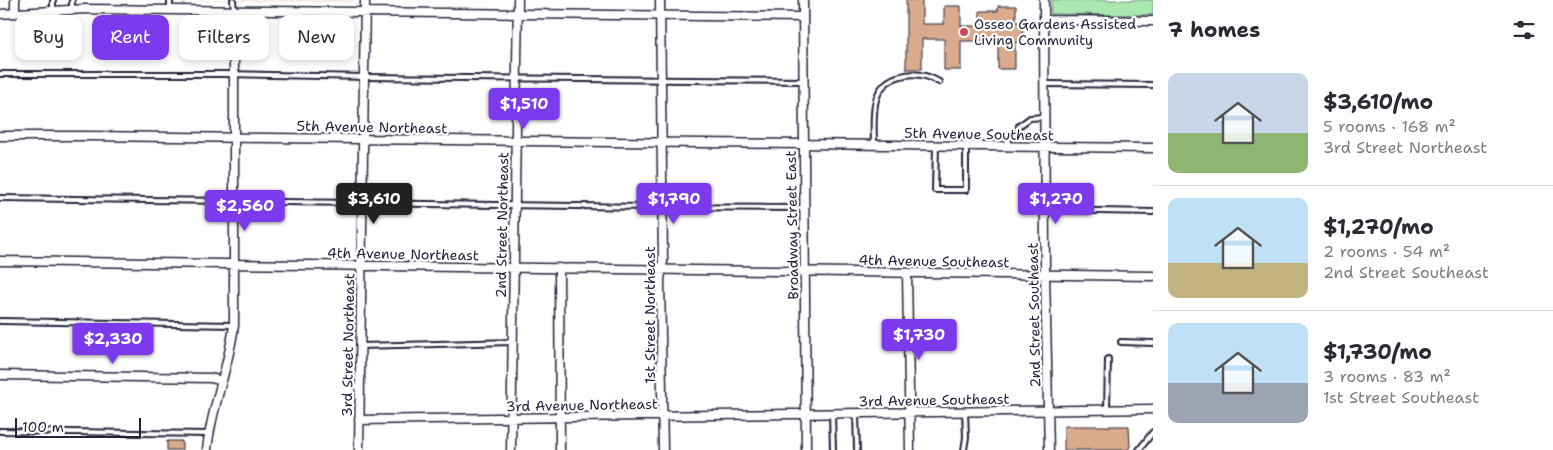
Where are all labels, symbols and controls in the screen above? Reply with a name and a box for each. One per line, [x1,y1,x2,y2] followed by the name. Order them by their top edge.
[15,15,82,60] chip: Buy
[92,15,169,60] chip: Rent
[179,15,269,60] chip: Filters
[279,15,354,60] chip: New
[974,15,1136,49] place label: Osseo Gardens Assisted Living Community
[1168,16,1260,44] text: 7 homes
[1510,16,1538,44] icon: filters
[958,26,970,38] marker: Osseo Gardens Assisted Living Community
[483,88,565,130] pin: $1,510
[1323,88,1433,116] text: $3,610/mo
[500,93,548,114] text: $1,510
[1208,93,1268,153] icon: home
[1323,116,1456,137] text: 5 rooms · 168 m²
[296,117,448,137] street label: 5th Avenue Northeast
[904,124,1054,144] street label: 5th Avenue Southeast
[1323,137,1487,158] text: 3rd Street Northeast
[782,150,802,300] street label: Broadway Street East
[492,152,512,298] street label: 2nd Street Northeast
[333,182,415,225] pin: $3,610
[633,182,715,225] pin: $1,790
[1015,182,1097,225] pin: $1,270
[347,188,401,209] text: $3,610
[647,188,701,209] text: $1,790
[1029,188,1083,209] text: $1,270
[204,190,286,232] pin: $2,560
[216,195,274,216] text: $2,560
[1323,213,1434,241] text: $1,270/mo
[1208,218,1268,278] icon: home
[1323,241,1450,262] text: 2 rooms · 54 m²
[1024,242,1044,388] street label: 2nd Street Southeast
[327,244,479,264] street label: 4th Avenue Northeast
[641,246,659,384] street label: 1st Street Northeast
[858,251,1010,271] street label: 4th Avenue Southeast
[1323,262,1489,283] text: 2nd Street Southeast
[338,273,358,417] street label: 3rd Street Northeast
[878,318,960,361] pin: $1,730
[72,322,154,365] pin: $2,330
[893,324,945,345] text: $1,730
[83,328,143,349] text: $2,330
[1323,338,1432,366] text: $1,730/mo
[1208,343,1268,403] icon: home
[1323,366,1451,387] text: 3 rooms · 83 m²
[1323,387,1479,408] text: 1st Street Southeast
[858,390,1010,410] street label: 3rd Avenue Southeast
[506,395,658,415] street label: 3rd Avenue Northeast
[15,415,141,438] scale bar
[22,418,64,436] text: 100 m

